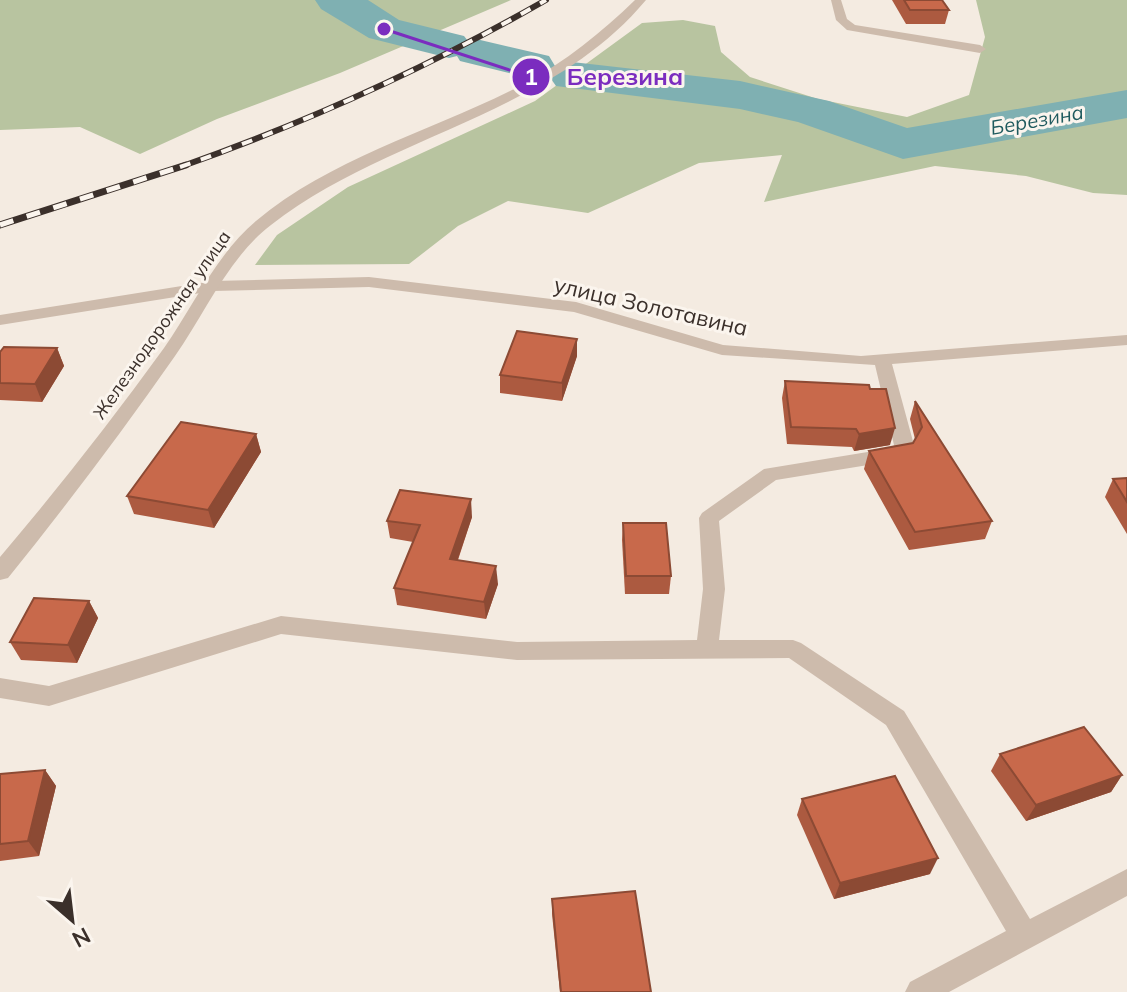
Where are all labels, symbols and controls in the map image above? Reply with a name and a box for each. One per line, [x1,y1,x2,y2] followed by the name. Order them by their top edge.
[511,53,699,101] callout: Березина
[524,61,538,91] text: 1
[567,61,683,91] text: Березина
[988,99,1085,140] water label: Березина
[88,226,235,423] street label: Железнодорожная улица
[551,270,751,342] street label: улица Золотавина
[32,880,112,960] north arrow
[67,921,95,954] text: N

